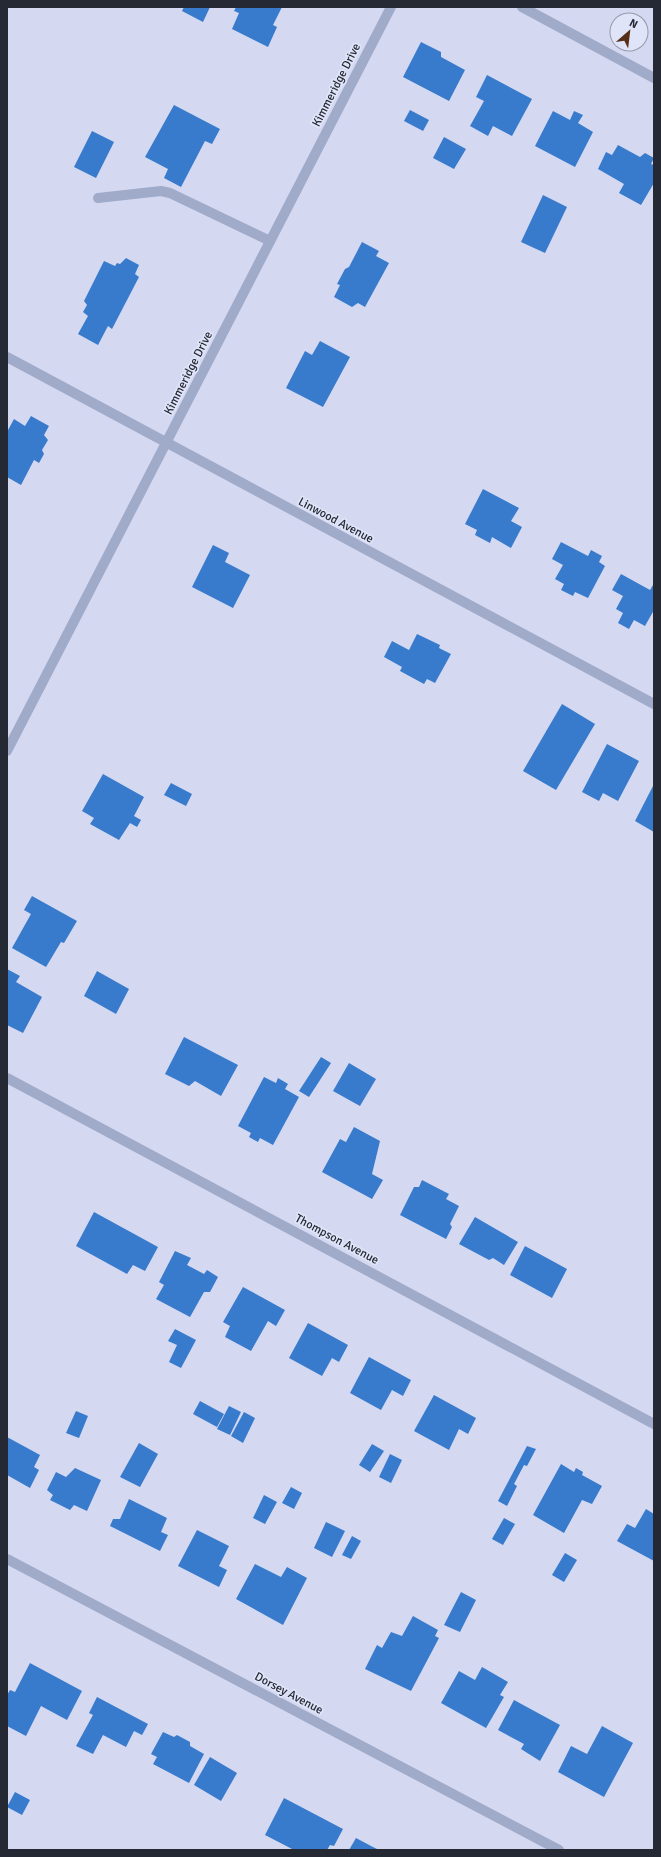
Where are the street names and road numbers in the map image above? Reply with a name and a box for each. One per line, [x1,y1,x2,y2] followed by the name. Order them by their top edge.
[309,41,364,129] street label: Kimmeridge Drive
[161,329,216,417] street label: Kimmeridge Drive
[296,494,376,547] street label: Linwood Avenue
[292,1211,381,1268] street label: Thompson Avenue
[252,1669,326,1718] street label: Dorsey Avenue

